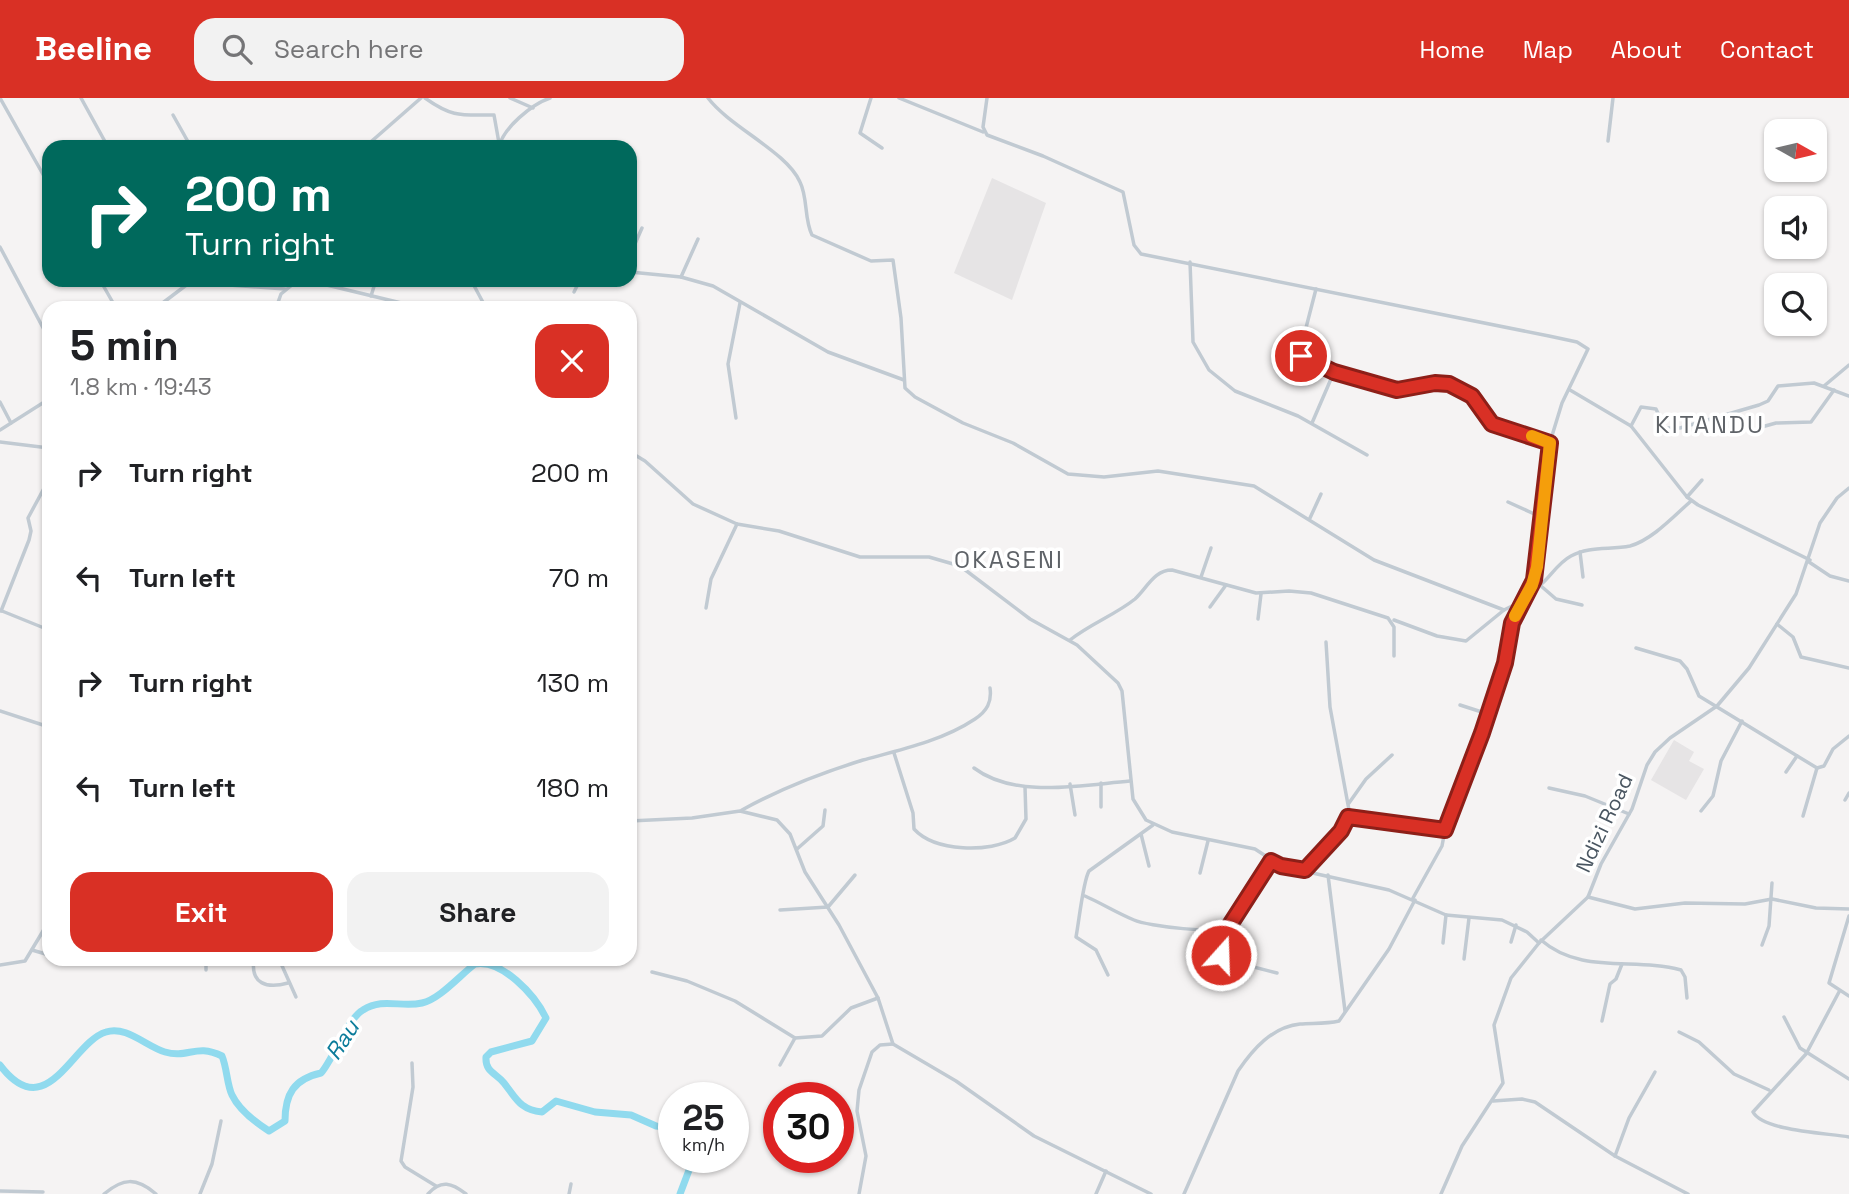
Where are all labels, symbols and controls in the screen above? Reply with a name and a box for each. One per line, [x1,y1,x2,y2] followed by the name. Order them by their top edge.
[194,18,684,81] search box
[35,28,152,70] text: Beeline
[218,30,256,68] icon: search
[274,32,424,66] text: Search here
[1419,34,1485,65] text: Home
[1523,34,1573,65] text: Map
[1611,34,1682,65] text: About
[1720,34,1814,65] text: Contact
[1764,119,1827,182] north arrow
[1764,119,1827,336] map controls
[185,163,332,225] text: 200 m
[70,168,161,259] icon: right
[1764,196,1827,259] button: sound
[185,224,335,264] text: Turn right
[1764,273,1827,336] button: search
[70,319,179,372] text: 5 min
[535,324,609,398] button: close
[1271,326,1331,386] pin
[1282,337,1320,375] icon: arrive
[70,372,212,402] text: 1.8 km · 19:43
[1655,409,1765,440] district label: KITANDU
[70,454,108,492] icon: right
[129,456,253,490] text: Turn right
[531,456,609,490] text: 200 m
[954,544,1064,575] district label: OKASENI
[70,559,108,597] icon: left
[129,561,236,595] text: Turn left
[549,561,609,595] text: 70 m
[70,664,108,702] icon: right
[129,666,253,700] text: Turn right
[537,666,609,700] text: 130 m
[70,769,108,807] icon: left
[1569,769,1639,877] street label: Ndizi Road
[129,771,236,805] text: Turn left
[536,771,609,805] text: 180 m
[70,872,333,952] button: Exit
[347,872,609,952] button: Share
[1184,918,1258,992] position arrow
[318,1014,366,1066] water label: Rau
[763,1082,854,1173] speed limit sign: 30
[683,1096,724,1140] text: 25
[682,1133,725,1156] text: km/h

